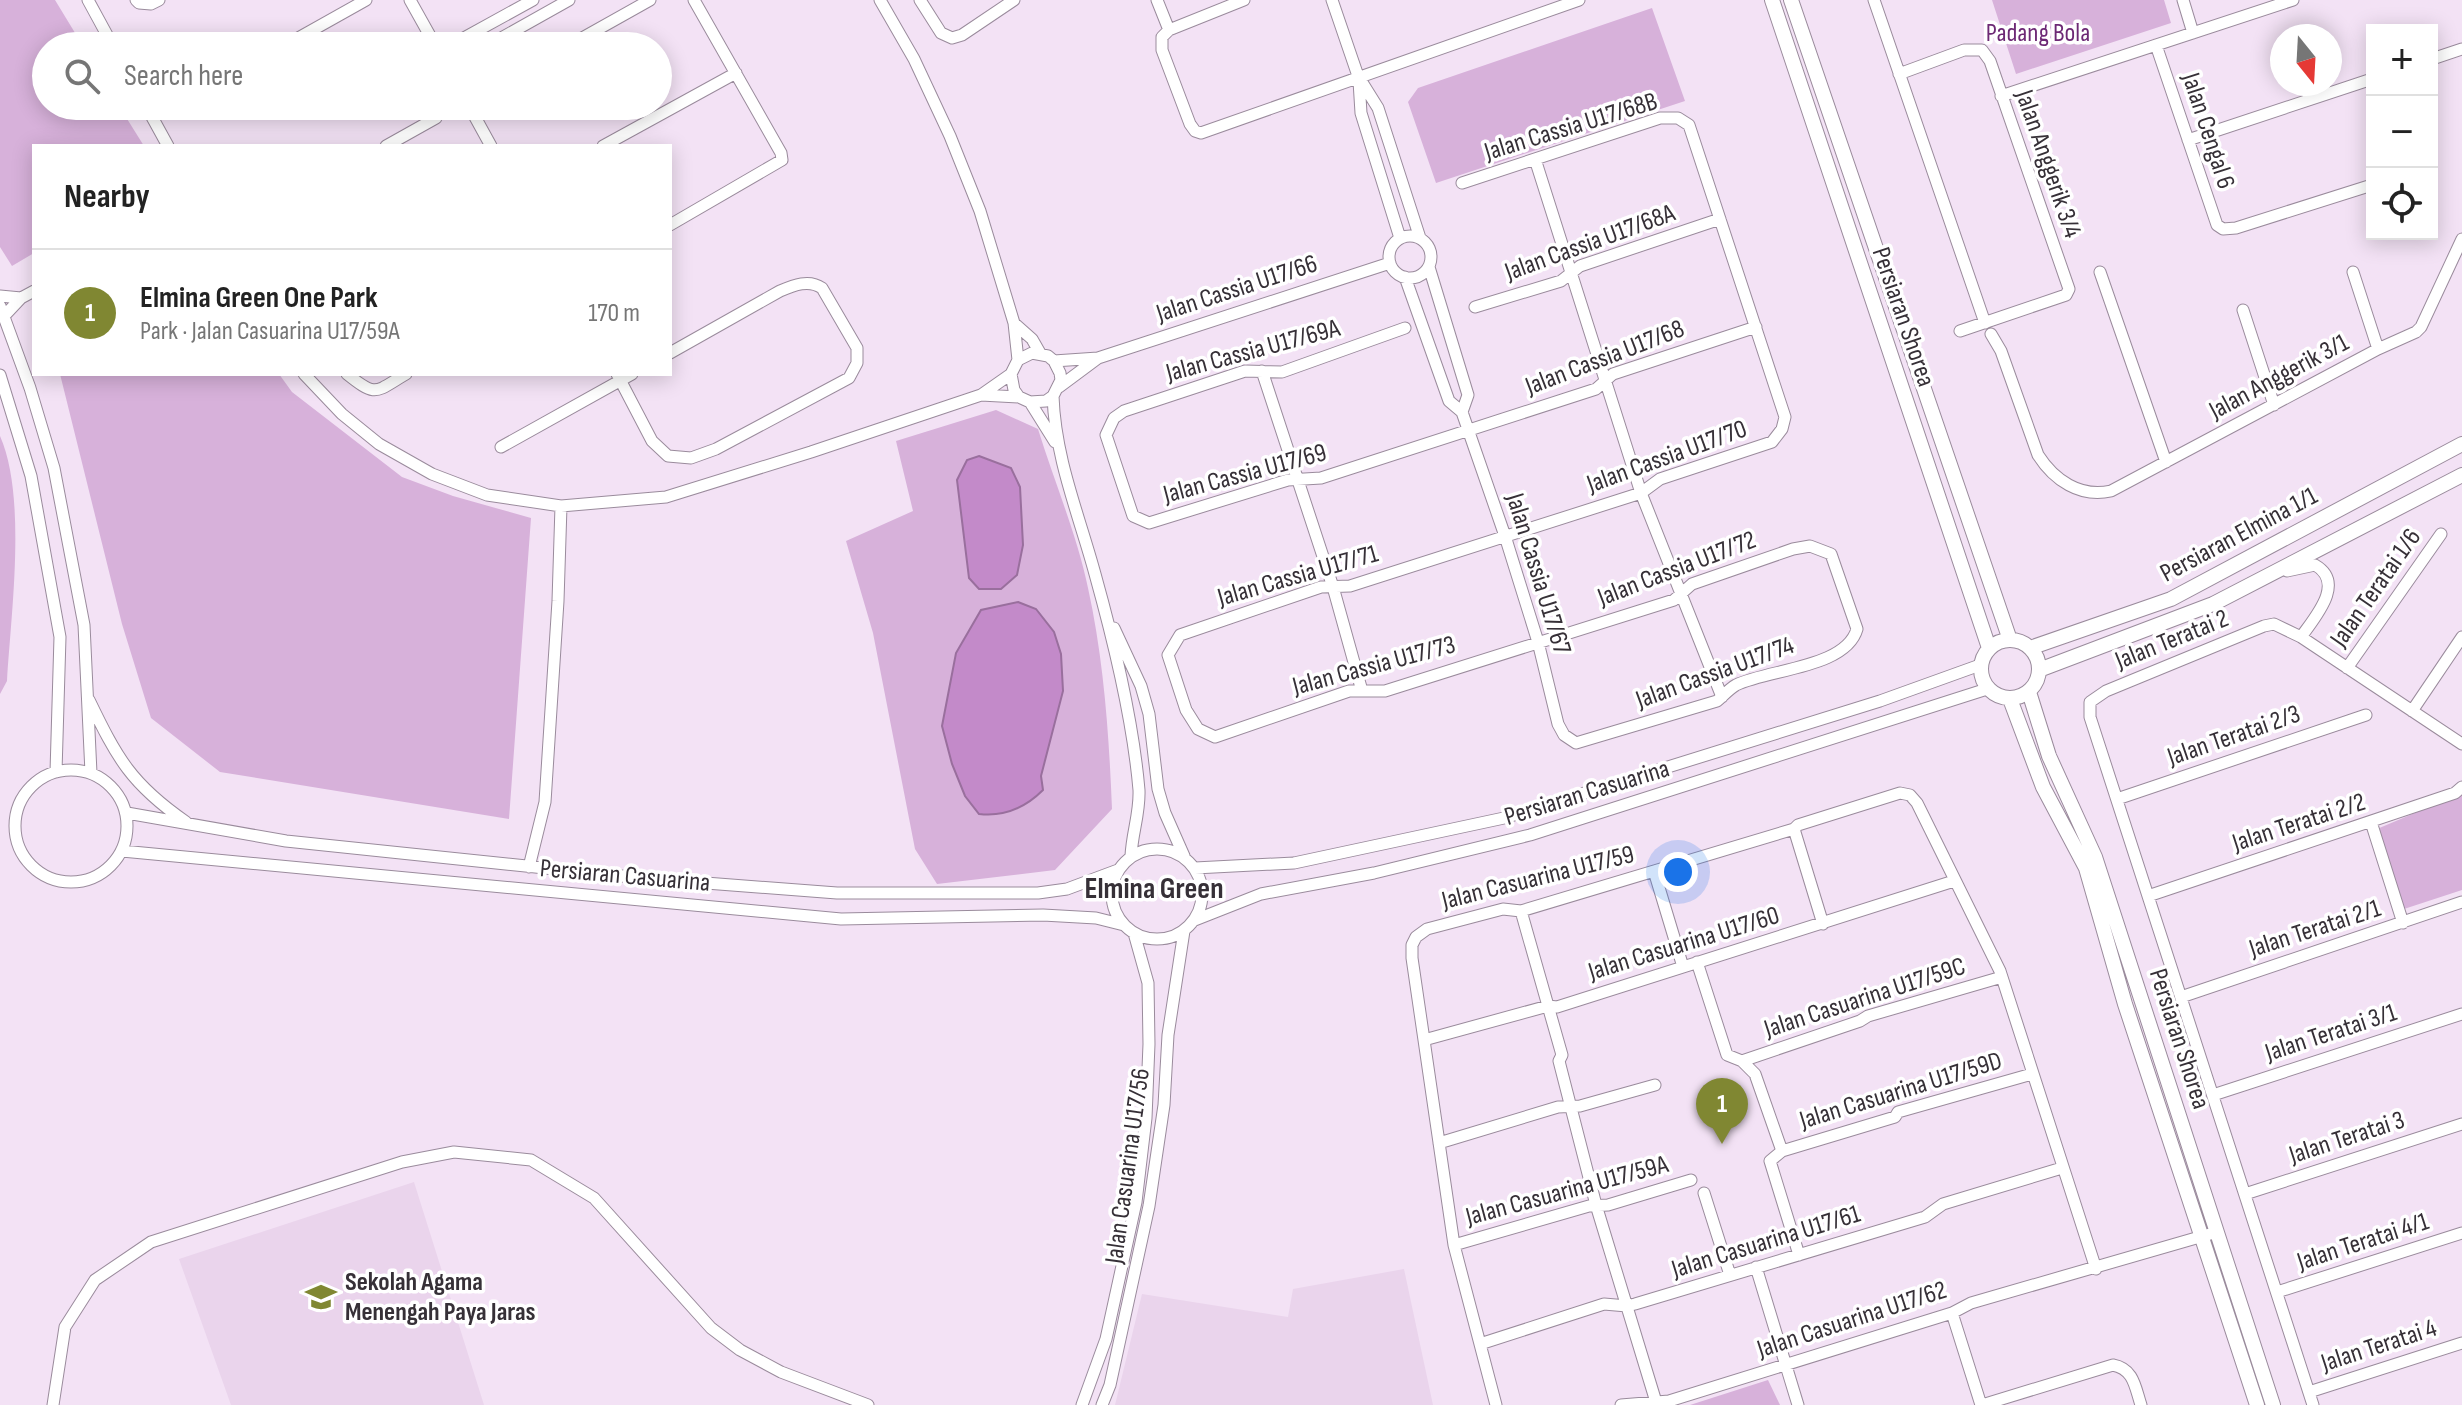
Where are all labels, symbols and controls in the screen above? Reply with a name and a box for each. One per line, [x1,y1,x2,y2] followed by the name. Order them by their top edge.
[1986,18,2090,49] park label: Padang Bola
[2270,24,2342,96] north arrow
[2366,24,2438,240] map controls
[2366,24,2438,96] button: +
[32,32,672,120] search box
[60,54,104,98] icon: search
[124,58,243,94] text: Search here
[2174,68,2241,193] street label: Jalan Cengal 6
[2008,85,2088,242] street label: Jalan Anggerik 3/4
[1480,86,1661,168] street label: Jalan Cassia U17/68B
[2366,96,2438,168] button: −
[2366,168,2438,240] button: locate
[64,176,150,217] text: Nearby
[1500,198,1680,288] street label: Jalan Cassia U17/68A
[1865,243,1941,391] street label: Persiaran Shorea
[1152,248,1321,330] street label: Jalan Cassia U17/66
[140,280,378,316] text: Elmina Green One Park
[85,298,95,329] text: 1
[588,298,640,329] text: 170 m
[1162,313,1344,389] street label: Jalan Cassia U17/69A
[1520,314,1689,403] street label: Jalan Cassia U17/68
[140,316,400,347] text: Park · Jalan Casuarina U17/59A
[2203,327,2354,427] street label: Jalan Anggerik 3/1
[1582,414,1751,501] street label: Jalan Cassia U17/70
[1159,437,1330,511] street label: Jalan Cassia U17/69
[2155,481,2323,589] street label: Persiaran Elmina 1/1
[1499,489,1577,659] street label: Jalan Cassia U17/67
[2323,523,2428,654] street label: Jalan Teratai 1/6
[1593,525,1760,614] street label: Jalan Cassia U17/72
[1213,538,1382,614] street label: Jalan Cassia U17/71
[2110,603,2233,677] street label: Jalan Teratai 2
[1288,629,1459,703] street label: Jalan Cassia U17/73
[1631,630,1798,716] street label: Jalan Cassia U17/74
[2163,699,2304,773] street label: Jalan Teratai 2/3
[1501,753,1673,833] street label: Persiaran Casuarina
[2228,787,2369,859] street label: Jalan Teratai 2/2
[1438,839,1637,917] street label: Jalan Casuarina U17/59
[1658,852,1698,892] your location
[539,853,711,899] street label: Persiaran Casuarina
[1084,871,1224,907] district label: Elmina Green
[2244,893,2385,965] street label: Jalan Teratai 2/1
[1584,900,1783,988] street label: Jalan Casuarina U17/60
[1760,951,1969,1045] street label: Jalan Casuarina U17/59C
[2142,965,2216,1113] street label: Persiaran Shorea
[2261,997,2401,1069] street label: Jalan Teratai 3/1
[1795,1045,2006,1137] street label: Jalan Casuarina U17/59D
[1099,1066,1157,1267] street label: Jalan Casuarina U17/56
[1696,1078,1748,1144] pin: 1
[2284,1105,2409,1172] street label: Jalan Teratai 3
[1461,1149,1672,1233] street label: Jalan Casuarina U17/59A
[1667,1199,1864,1286] street label: Jalan Casuarina U17/61
[2293,1206,2433,1278] street label: Jalan Teratai 4/1
[345,1267,536,1328] place label: Sekolah Agama Menengah Paya Jaras
[1752,1275,1951,1366] street label: Jalan Casuarina U17/62
[304,1280,338,1314] school or university icon: Sekolah Agama Menengah Paya Jaras
[2316,1313,2441,1380] street label: Jalan Teratai 4

